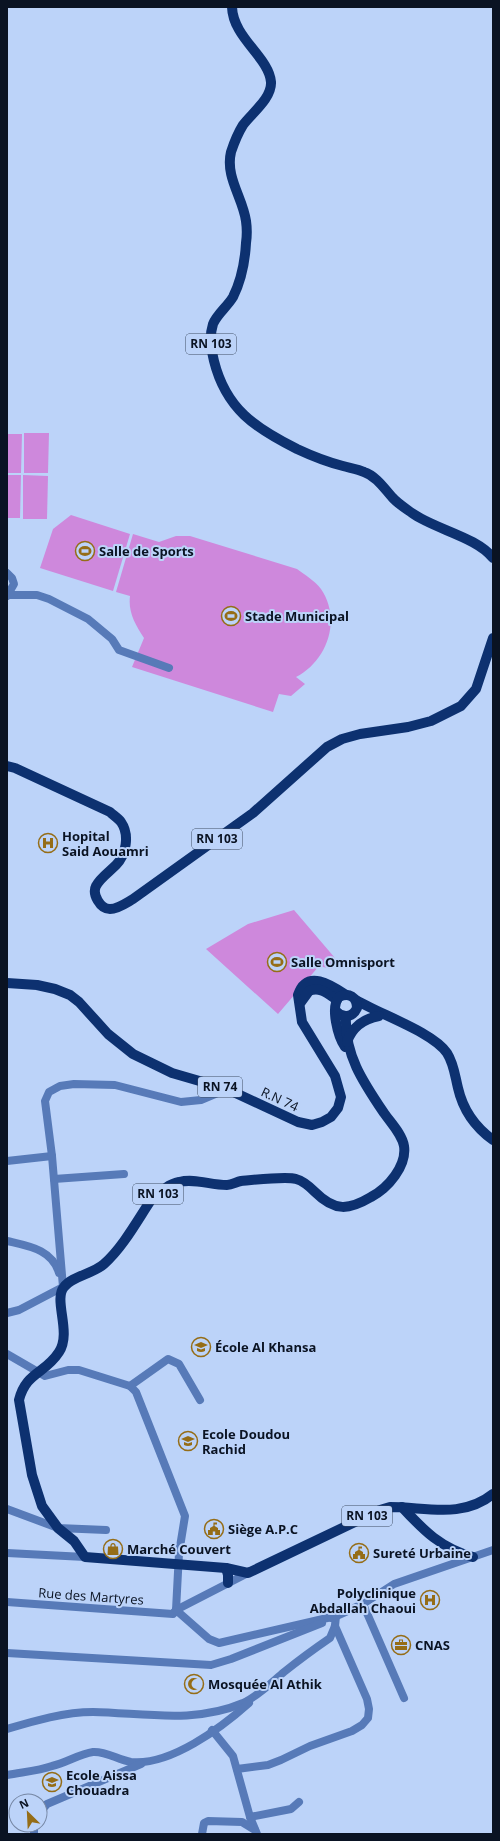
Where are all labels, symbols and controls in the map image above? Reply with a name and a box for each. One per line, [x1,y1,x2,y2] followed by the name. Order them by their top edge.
[186,334,236,354] road number: RN 103
[74,540,96,562] sports icon: Salle de Sports
[99,542,194,560] place label: Salle de Sports
[220,605,242,627] sports icon: Stade Municipal
[245,607,349,625] place label: Stade Municipal
[62,827,149,860] place label: Hopital Said Aouamri
[192,829,242,849] road number: RN 103
[37,832,59,854] hospital icon: Hopital Said Aouamri
[266,951,288,973] sports icon: Salle Omnisport
[291,953,395,971] place label: Salle Omnisport
[198,1077,242,1097] road number: RN 74
[258,1082,302,1116] street label: R.N 74
[133,1184,183,1204] road number: RN 103
[190,1336,212,1358] school or university icon: École Al Khansa
[215,1338,316,1356] place label: École Al Khansa
[202,1425,290,1458] place label: Ecole Doudou Rachid
[177,1430,199,1452] school or university icon: Ecole Doudou Rachid
[342,1506,392,1526] road number: RN 103
[203,1518,225,1540] public building icon: Siège A.P.C
[228,1520,298,1538] place label: Siège A.P.C
[102,1538,124,1560] shop icon: Marché Couvert
[127,1540,231,1558] place label: Marché Couvert
[348,1542,370,1564] public building icon: Sureté Urbaine
[373,1544,471,1562] place label: Sureté Urbaine
[38,1583,144,1609] street label: Rue des Martyres
[310,1584,416,1617] place label: Polyclinique Abdallah Chaoui
[419,1589,441,1611] hospital icon: Polyclinique Abdallah Chaoui
[390,1634,412,1656] office icon: CNAS
[415,1636,450,1654] place label: CNAS
[183,1673,205,1695] mosque icon: Mosquée Al Athik
[208,1675,323,1693] place label: Mosquée Al Athik
[66,1766,137,1799] place label: Ecole Aissa Chouadra
[41,1771,63,1793] school or university icon: Ecole Aissa Chouadra
[8,1793,48,1833] north arrow
[17,1795,31,1812] text: N

